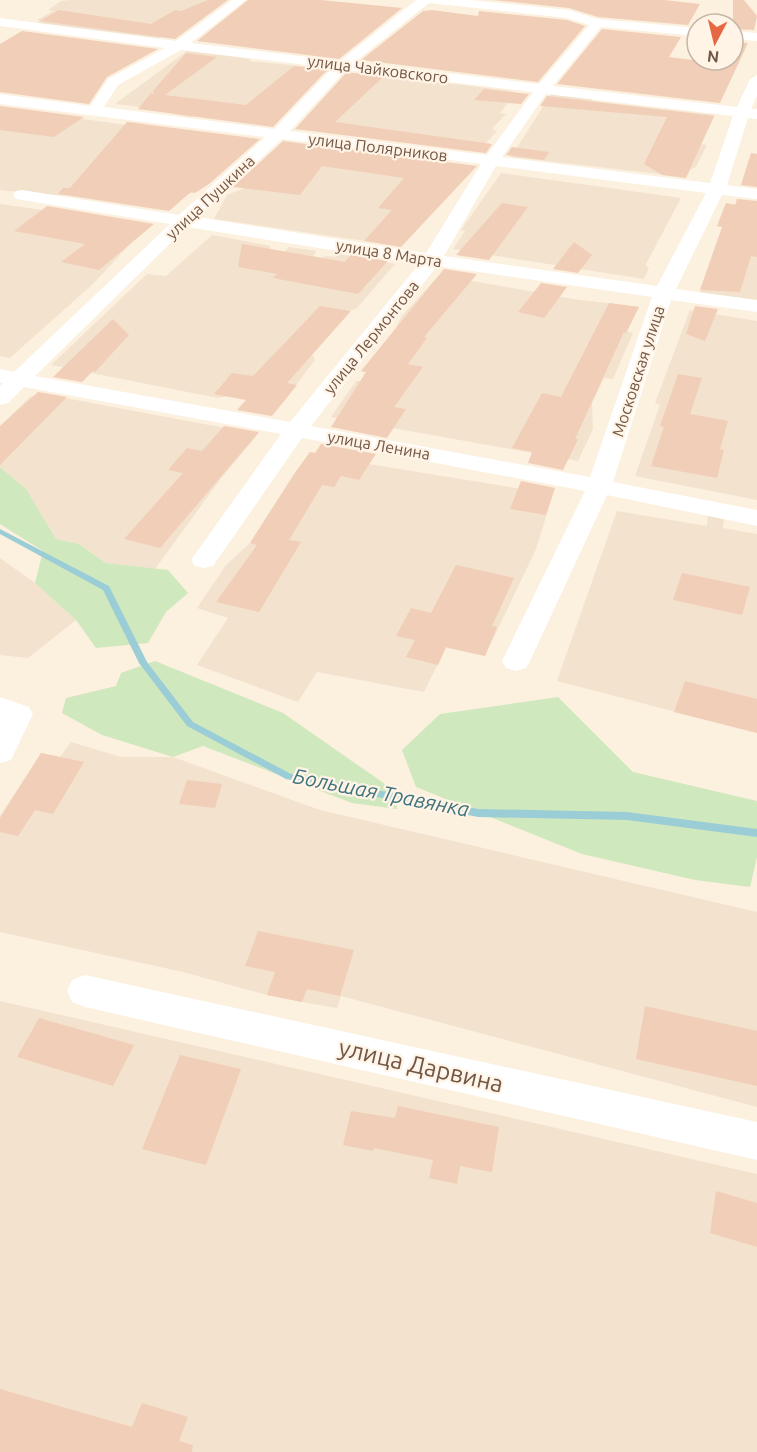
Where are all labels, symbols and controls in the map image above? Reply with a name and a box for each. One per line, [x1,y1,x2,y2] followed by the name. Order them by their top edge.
[685,12,745,72] north arrow
[706,47,720,67] text: N
[307,51,449,87] street label: улица Чайковского
[307,130,449,164] street label: улица Полярников
[162,151,258,243] street label: улица Пушкина
[335,236,443,270] street label: улица 8 Марта
[320,277,422,397] street label: улица Лермонтова
[608,303,668,439] street label: Московская улица
[326,427,432,463] street label: улица Ленина
[291,763,471,821] water label: Большая Травянка
[336,1033,506,1098] street label: улица Дарвина

